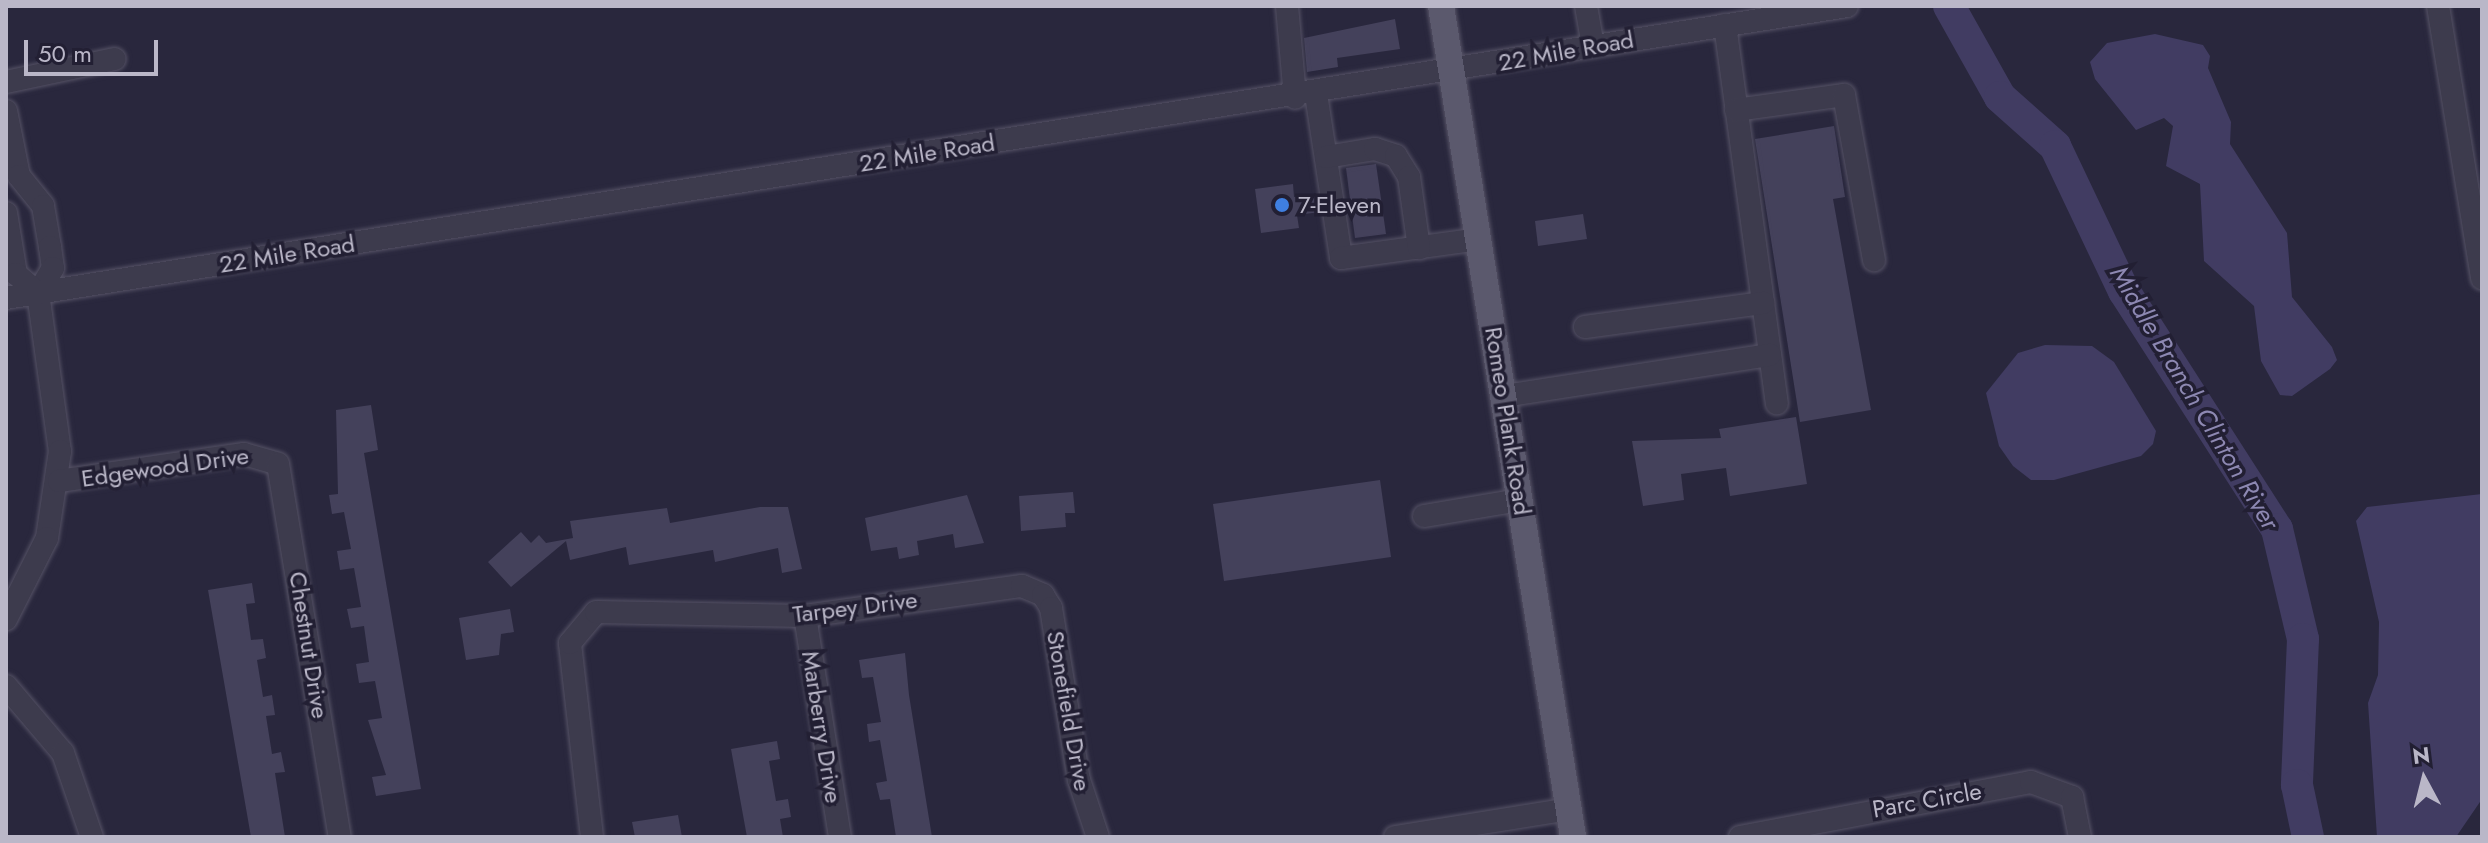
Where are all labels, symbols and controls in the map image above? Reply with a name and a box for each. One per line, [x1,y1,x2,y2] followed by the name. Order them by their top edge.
[28,24,162,74] scale bar
[1496,25,1636,77] street label: 22 Mile Road
[38,36,92,71] text: 50 m
[857,128,997,178] street label: 22 Mile Road
[1298,191,1382,219] place label: 7-Eleven
[1273,196,1291,214] marker: 7-Eleven
[217,229,357,279] street label: 22 Mile Road
[2103,260,2285,536] water label: Middle Branch Clinton River
[1479,325,1537,517] street label: Romeo Plank Road
[79,441,251,493] street label: Edgewood Drive
[283,569,335,721] street label: Chestnut Drive
[791,585,919,629] street label: Tarpey Drive
[1041,629,1097,793] street label: Stonefield Drive
[796,649,848,805] street label: Marberry Drive
[2410,738,2432,772] text: N
[2384,739,2464,819] north arrow
[1870,776,1984,824] street label: Parc Circle

